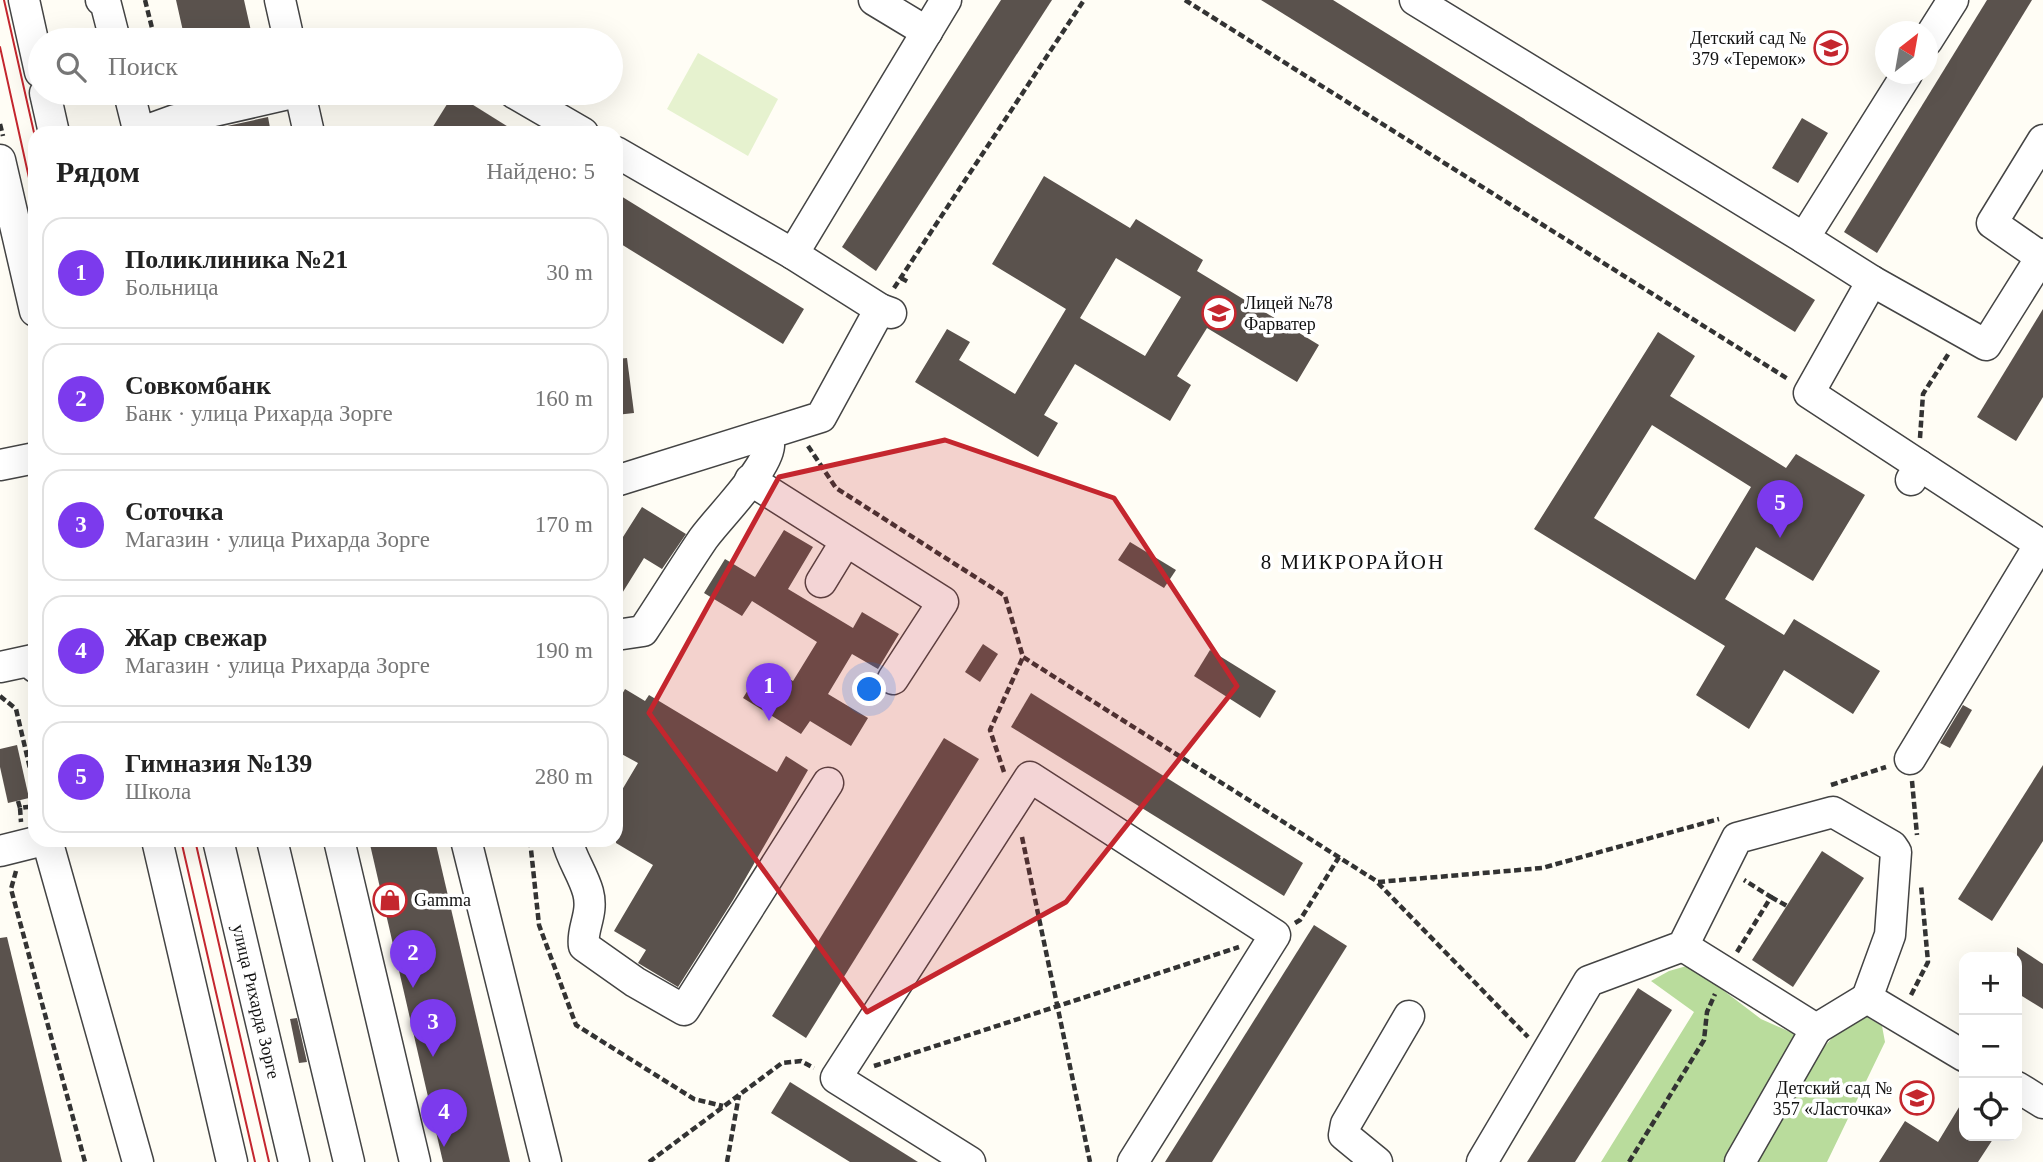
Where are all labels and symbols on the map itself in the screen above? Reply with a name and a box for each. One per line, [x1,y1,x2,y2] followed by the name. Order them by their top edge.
[1875,21,1938,84] north arrow
[1690,28,1806,69] place label: Детский сад № 379 «Теремок»
[1812,29,1850,67] school or university icon: Детский сад № 379 «Теремок»
[1244,293,1333,334] place label: Лицей №78 Фарватер
[1200,294,1238,332] school or university icon: Лицей №78 Фарватер
[1757,480,1803,538] pin: 5
[1261,550,1445,574] district label: 8 МИКРОРАЙОН
[746,663,792,721] pin: 1
[852,672,886,706] your location
[371,881,409,919] shop icon: Gamma
[414,890,471,910] place label: Gamma
[228,922,284,1081] street label: улица Рихарда Зорге
[390,930,436,988] pin: 2
[410,999,456,1057] pin: 3
[1773,1078,1892,1119] place label: Детский сад № 357 «Ласточка»
[1898,1079,1936,1117] school or university icon: Детский сад № 357 «Ласточка»
[421,1089,467,1147] pin: 4

